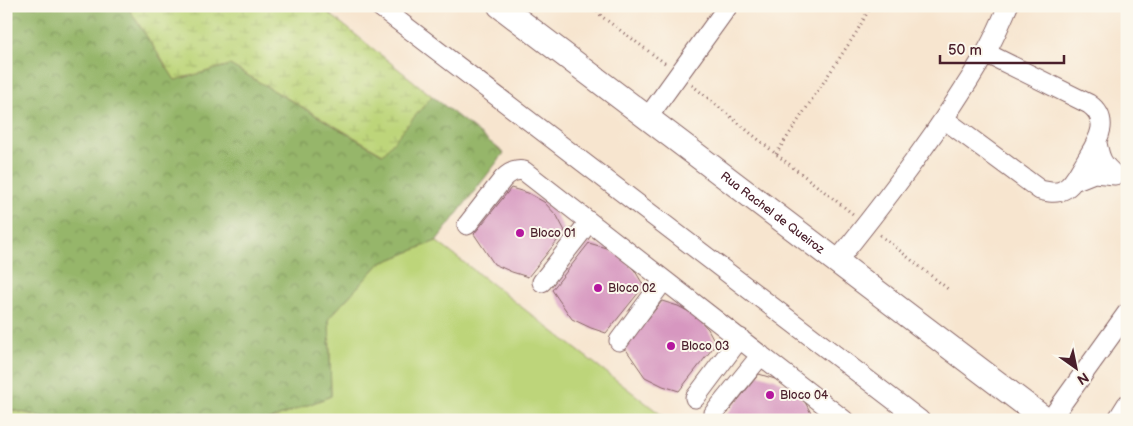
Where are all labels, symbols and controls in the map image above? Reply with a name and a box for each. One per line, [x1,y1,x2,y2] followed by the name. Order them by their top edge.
[940,32,1064,64] scale bar
[948,41,982,60] text: 50 m
[717,169,827,257] street label: Rua Rachel de Queiroz
[530,226,576,241] place label: Bloco 01
[514,227,526,239] marker: Bloco 01
[608,281,656,296] place label: Bloco 02
[592,282,604,294] marker: Bloco 02
[681,339,730,354] place label: Bloco 03
[665,340,677,352] marker: Bloco 03
[1050,344,1100,394] north arrow
[1074,368,1092,388] text: N
[780,388,829,403] place label: Bloco 04
[764,389,776,401] marker: Bloco 04

